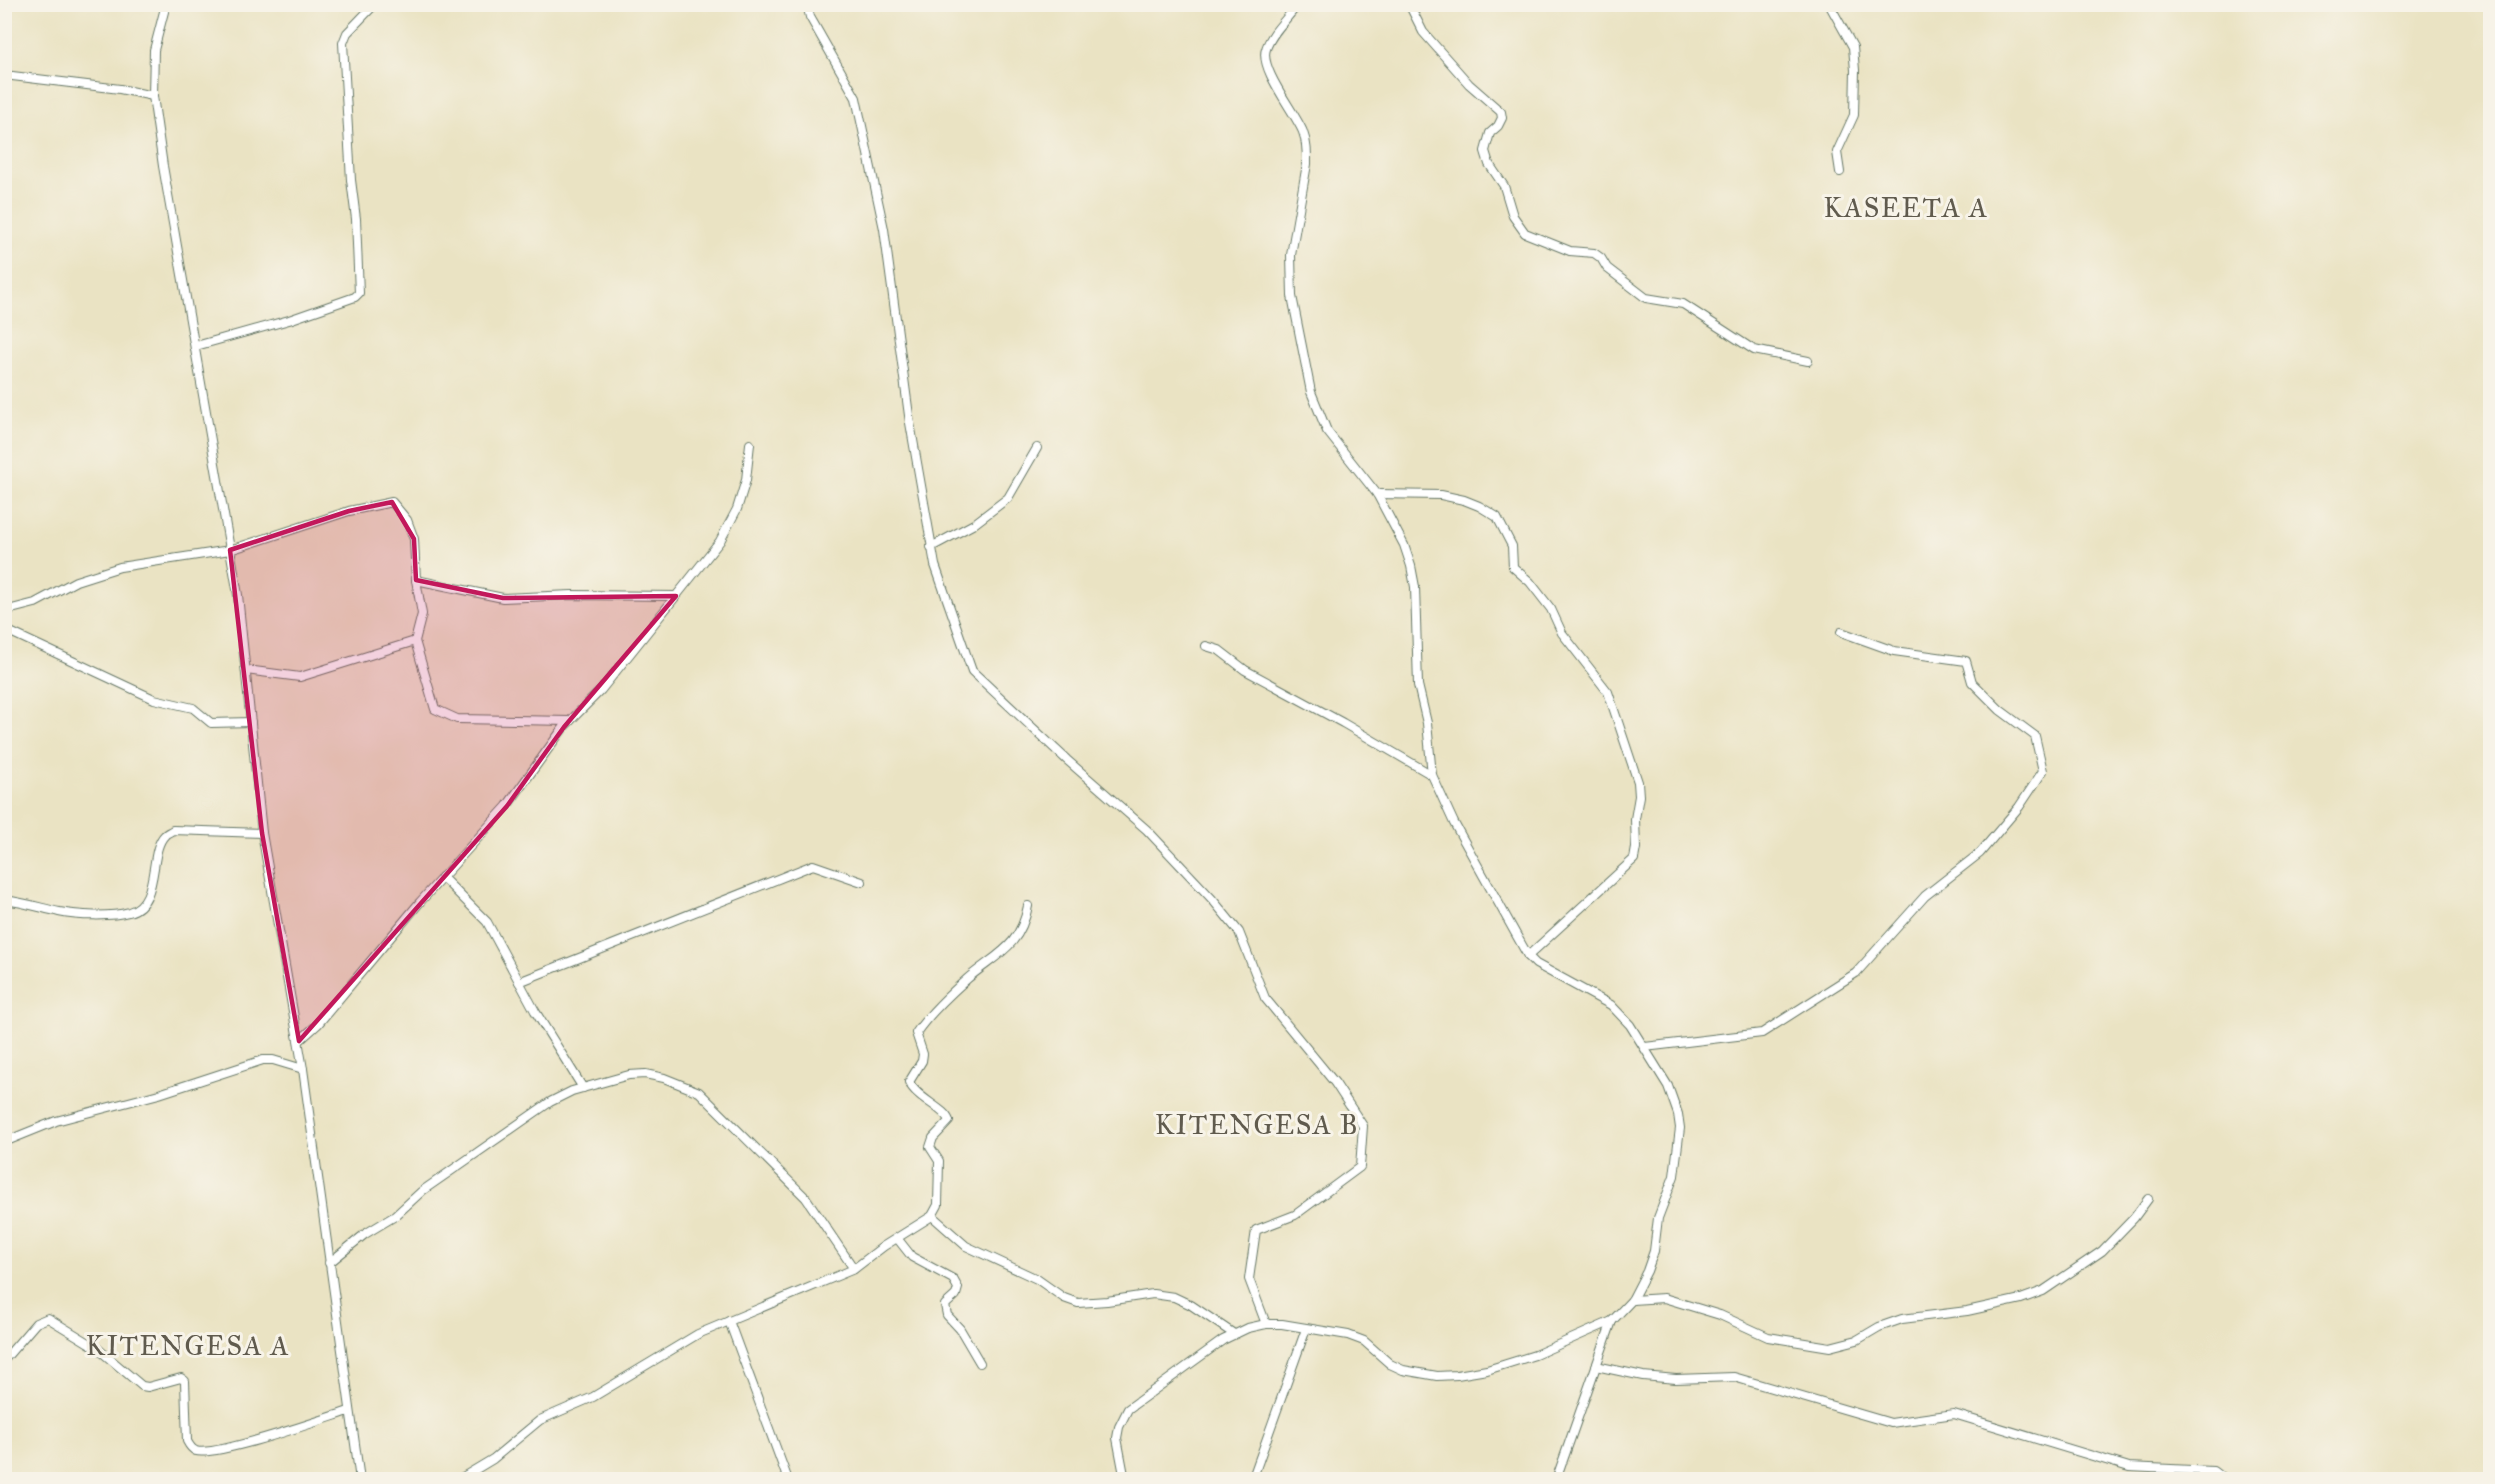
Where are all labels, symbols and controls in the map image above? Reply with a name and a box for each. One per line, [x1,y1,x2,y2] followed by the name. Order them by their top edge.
[1823,191,1989,224] district label: KASEETA A
[1155,1108,1359,1141] district label: KITENGESA B
[86,1329,290,1362] district label: KITENGESA A

